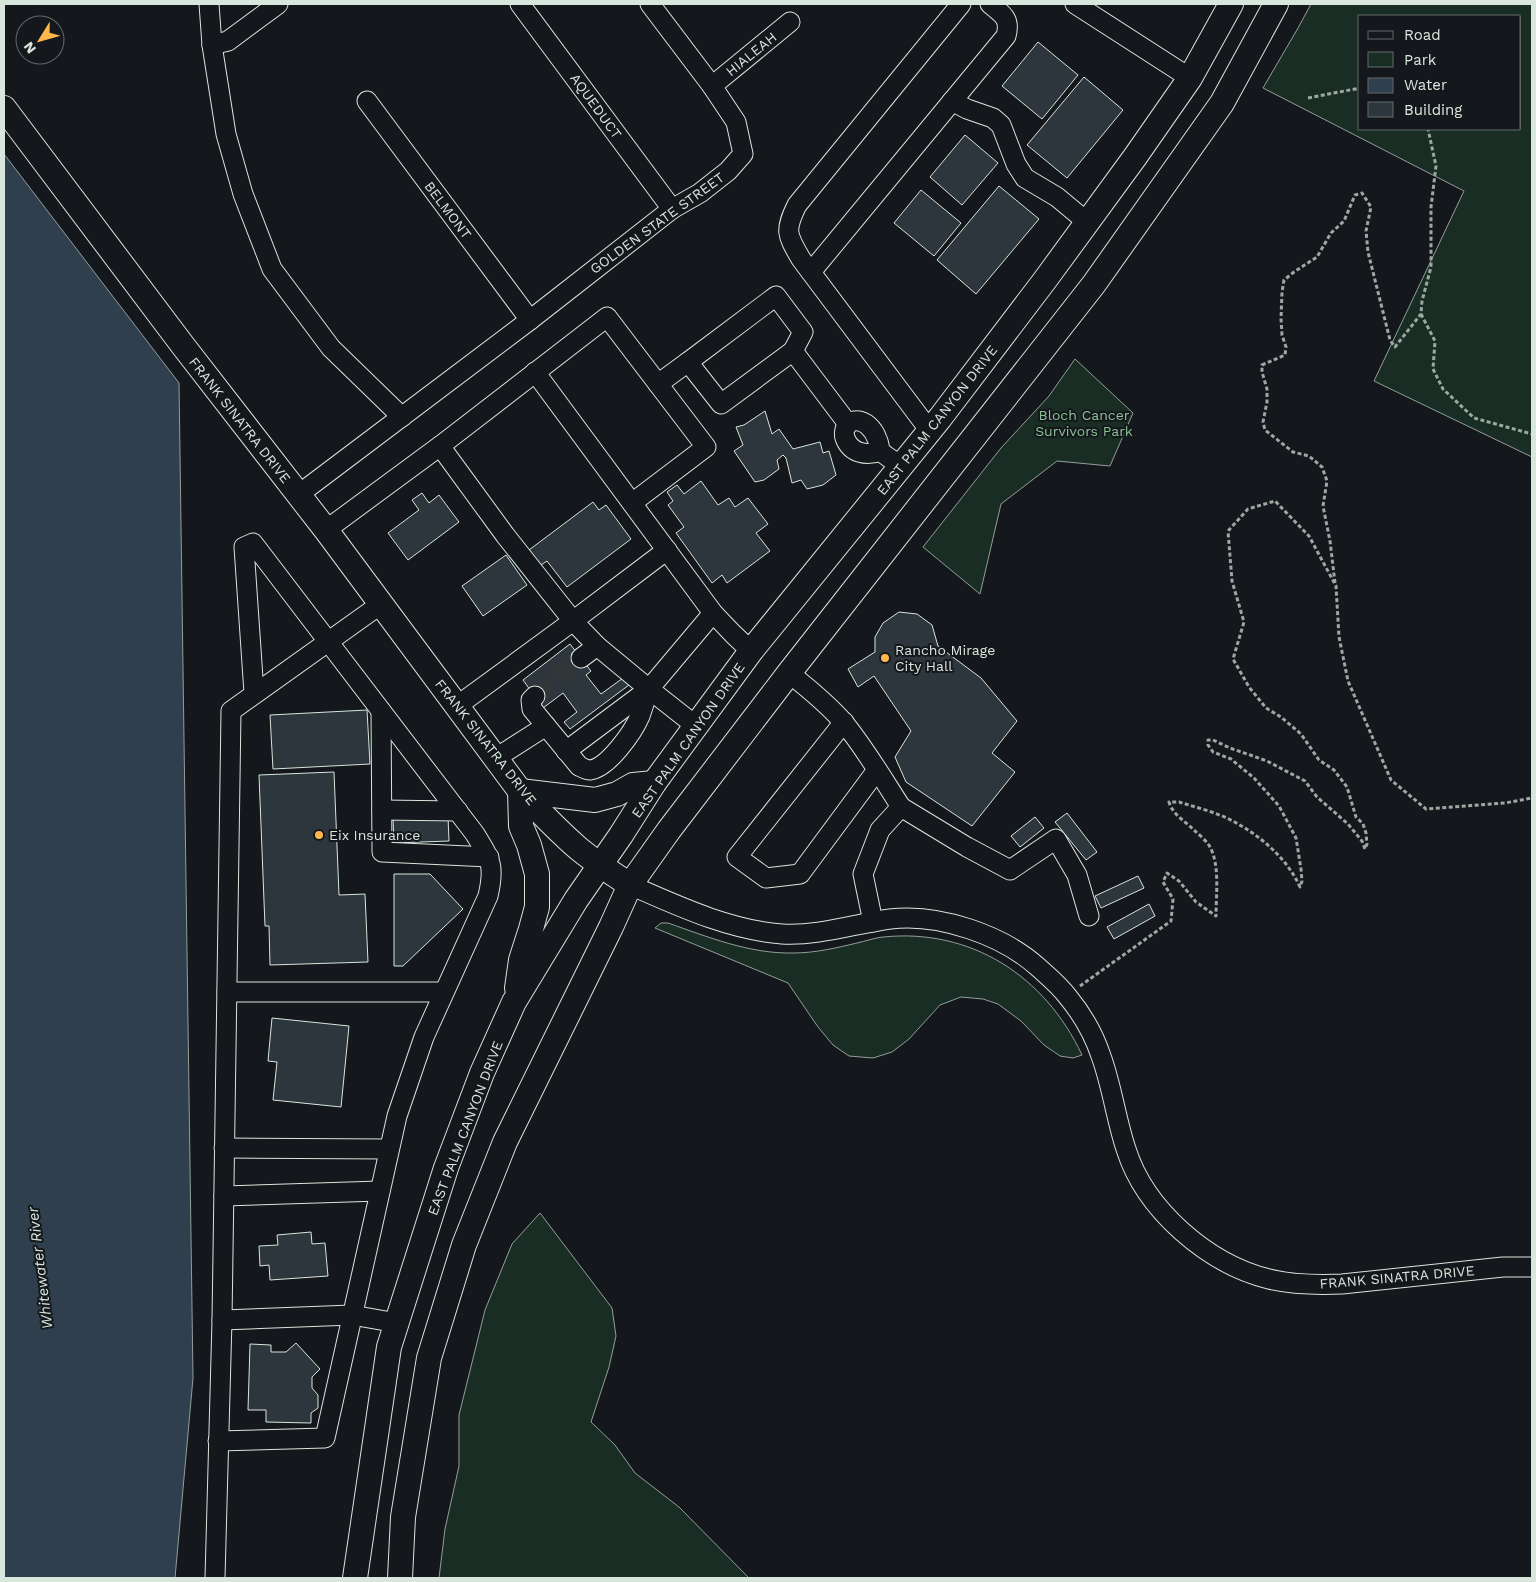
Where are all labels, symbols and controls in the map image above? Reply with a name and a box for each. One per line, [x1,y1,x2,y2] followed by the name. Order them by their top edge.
[15,15,65,65] north arrow
[1358,15,1521,130] legend
[1404,26,1441,44] text: Road
[722,29,780,79] street label: HIALEAH
[20,39,39,57] text: N
[1404,51,1437,69] text: Park
[567,70,625,142] street label: AQUEDUCT
[1404,76,1447,94] text: Water
[1404,101,1462,119] text: Building
[587,169,728,277] street label: GOLDEN STATE STREET
[421,178,475,242] street label: BELMONT
[874,342,1000,498] street label: EAST PALM CANYON DRIVE
[186,354,294,486] street label: FRANK SINATRA DRIVE
[1035,407,1133,439] park label: Bloch Cancer Survivors Park
[895,642,995,674] place label: Rancho Mirage City Hall
[879,652,891,664] marker: Rancho Mirage City Hall
[628,659,748,821] street label: EAST PALM CANYON DRIVE
[432,676,540,808] street label: FRANK SINATRA DRIVE
[329,827,420,843] place label: Eix Insurance
[313,829,325,841] marker: Eix Insurance
[424,1038,506,1218] street label: EAST PALM CANYON DRIVE
[23,1205,56,1330] water label: Whitewater River
[1319,1262,1475,1292] street label: FRANK SINATRA DRIVE

